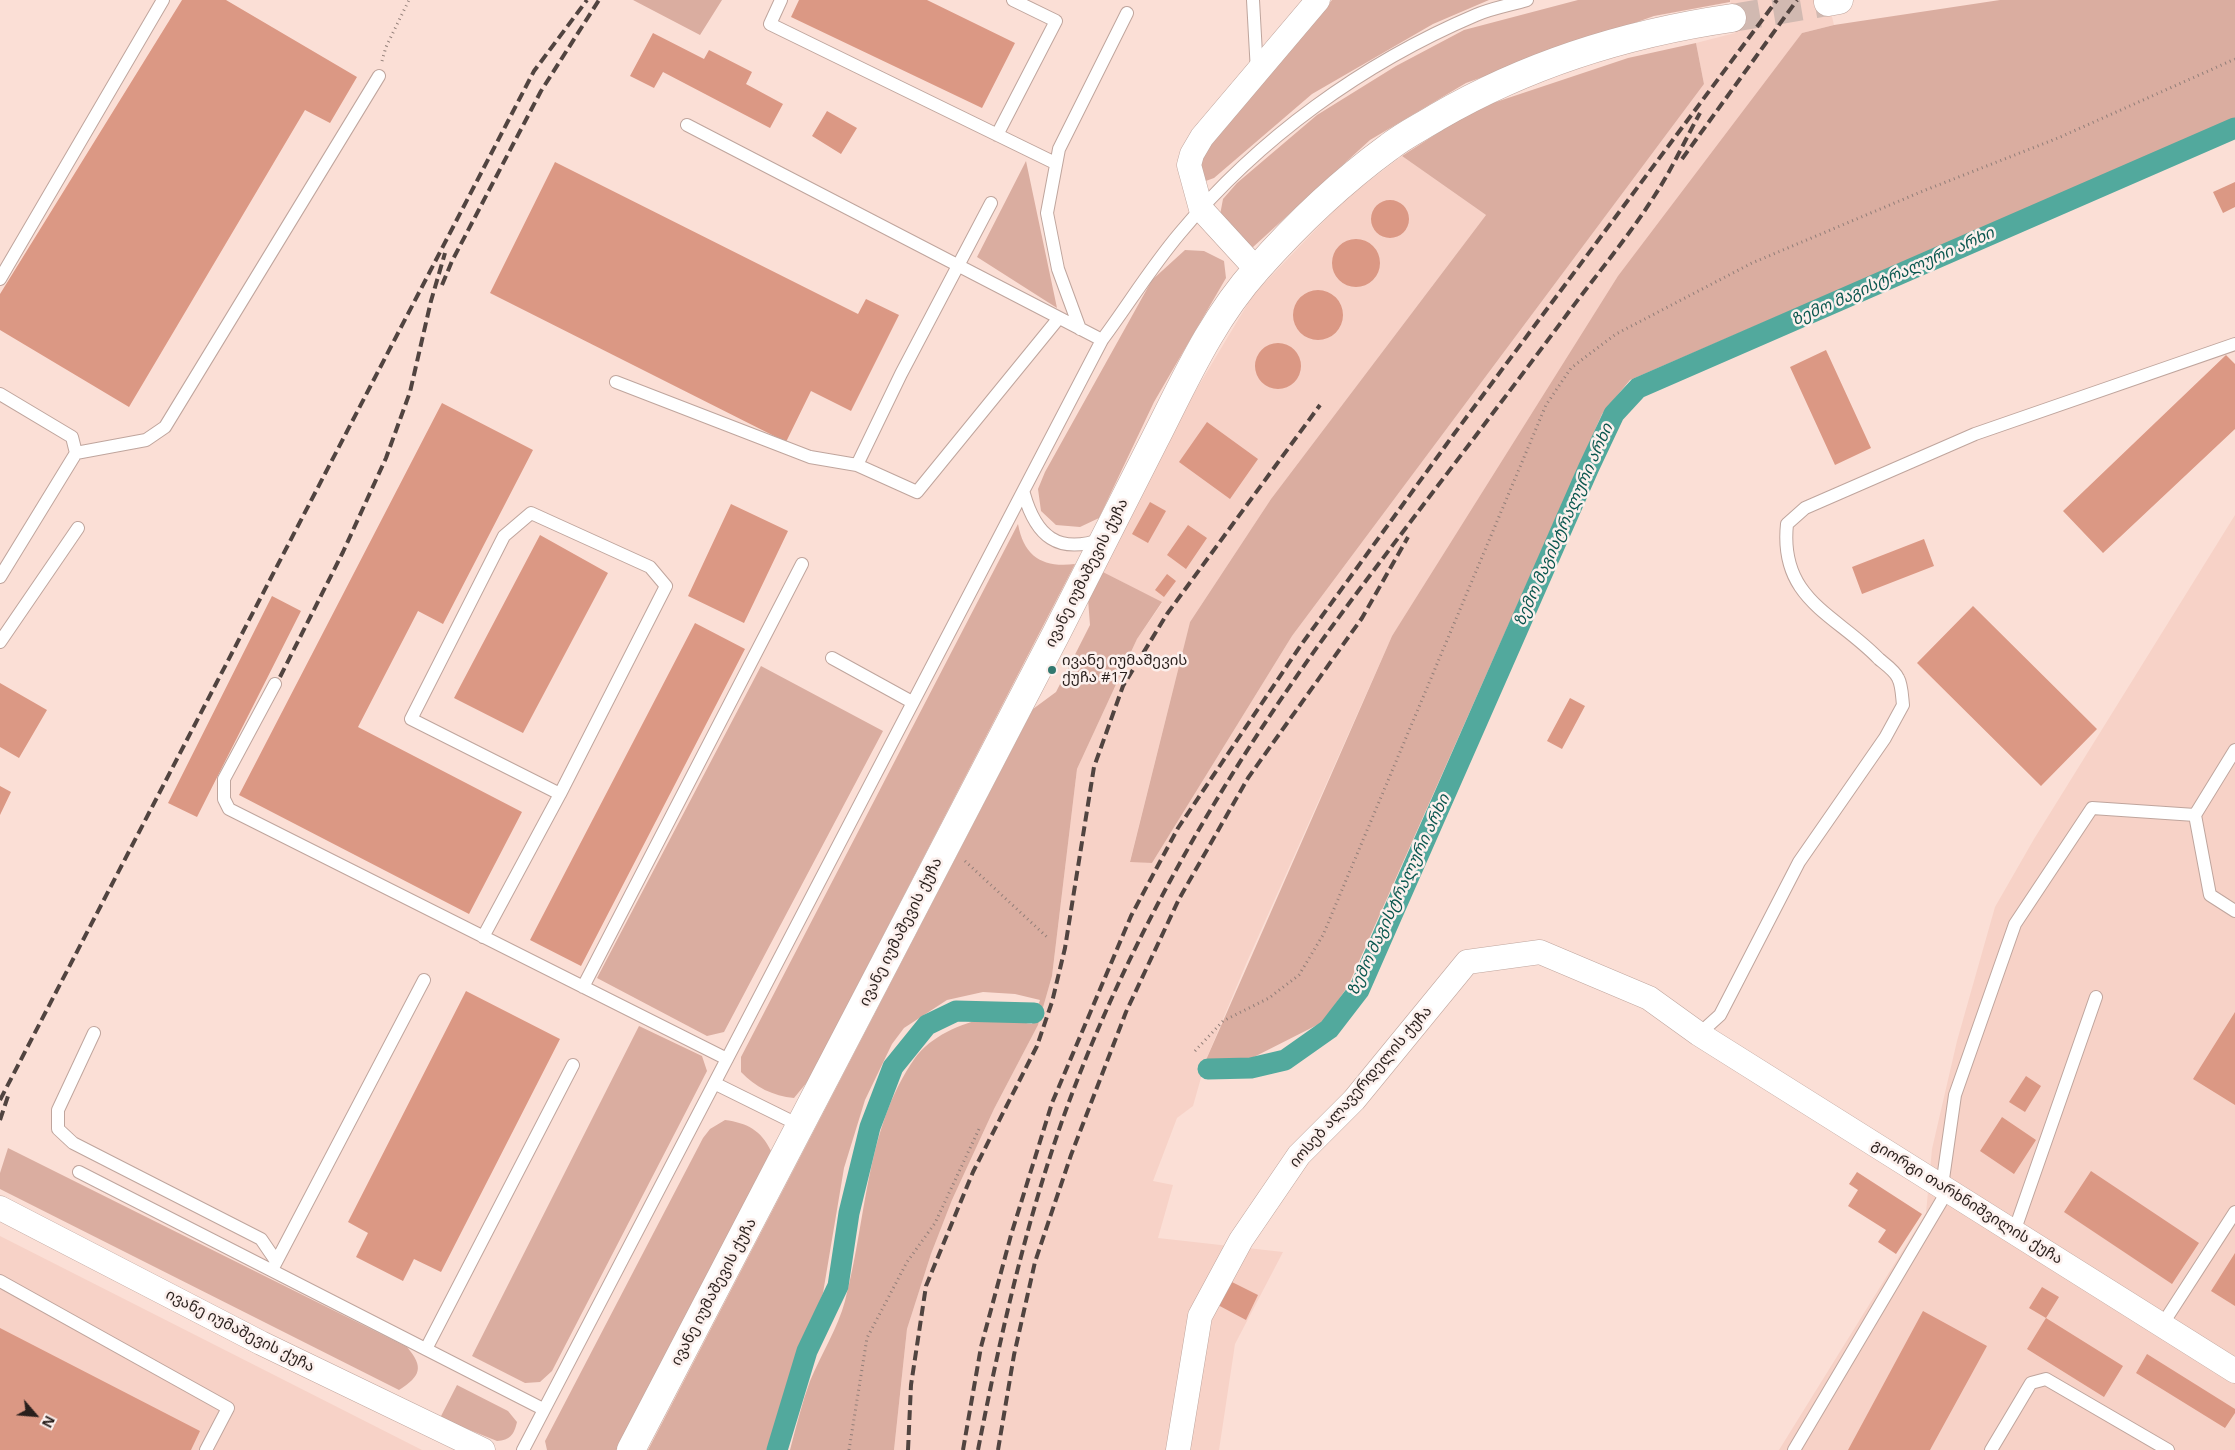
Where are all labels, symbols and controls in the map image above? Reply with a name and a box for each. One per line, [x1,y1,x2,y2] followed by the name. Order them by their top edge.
[1789,224,1997,330] water label: ზემო მაგისტრალური არხი
[1511,421,1617,629] water label: ზემო მაგისტრალური არხი
[1042,496,1132,650] street label: ივანე იუმაშევის ქუჩა
[1062,652,1187,687] place label: ივანე იუმაშევის ქუჩა #17
[1046,664,1058,676] marker: ივანე იუმაშევის ქუჩა #17
[1344,791,1454,999] water label: ზემო მაგისტრალური არხი
[856,855,946,1009] street label: ივანე იუმაშევის ქუჩა
[1286,1003,1436,1171] street label: იოსებ ალავერდელის ქუჩა
[1868,1136,2066,1268] street label: გიორგი თარხნიშვილის ქუჩა
[667,1215,761,1369] street label: ივანე იუმაშევის ქუჩა
[163,1286,317,1376] street label: ივანე იუმაშევის ქუჩა
[10,1390,60,1440] north arrow
[38,1413,60,1431] text: N

